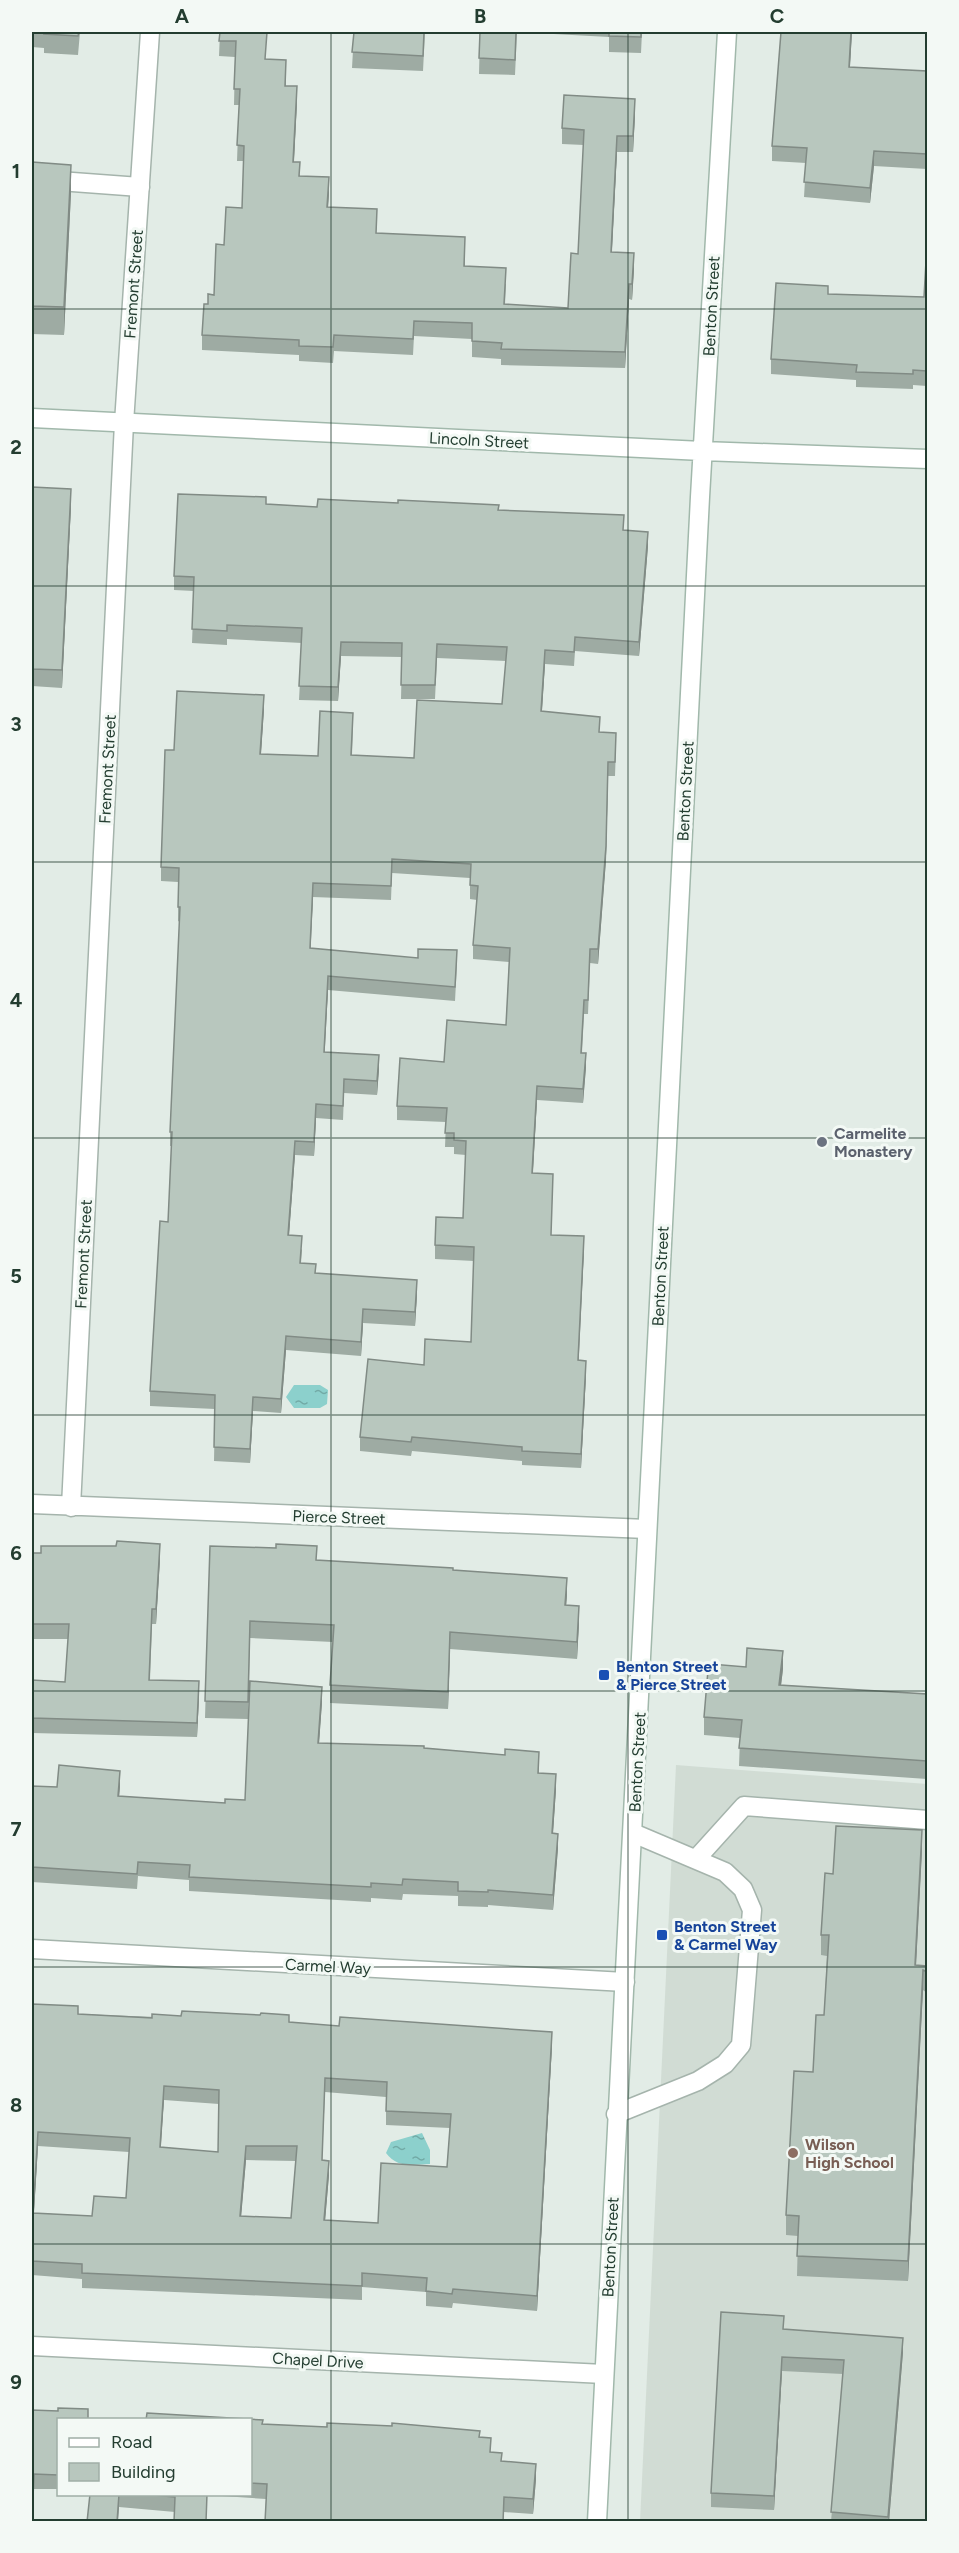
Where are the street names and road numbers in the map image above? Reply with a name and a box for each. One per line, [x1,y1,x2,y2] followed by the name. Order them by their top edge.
[120,229,147,339] street label: Fremont Street
[699,255,724,357] street label: Benton Street
[428,428,529,453] street label: Lincoln Street
[95,714,120,824] street label: Fremont Street
[673,740,698,842] street label: Benton Street
[71,1199,96,1309] street label: Fremont Street
[648,1225,673,1327] street label: Benton Street
[292,1506,386,1529] street label: Pierce Street
[625,1711,650,1813] street label: Benton Street
[284,1955,372,1978] street label: Carmel Way
[598,2196,623,2298] street label: Benton Street
[272,2349,364,2372] street label: Chapel Drive

